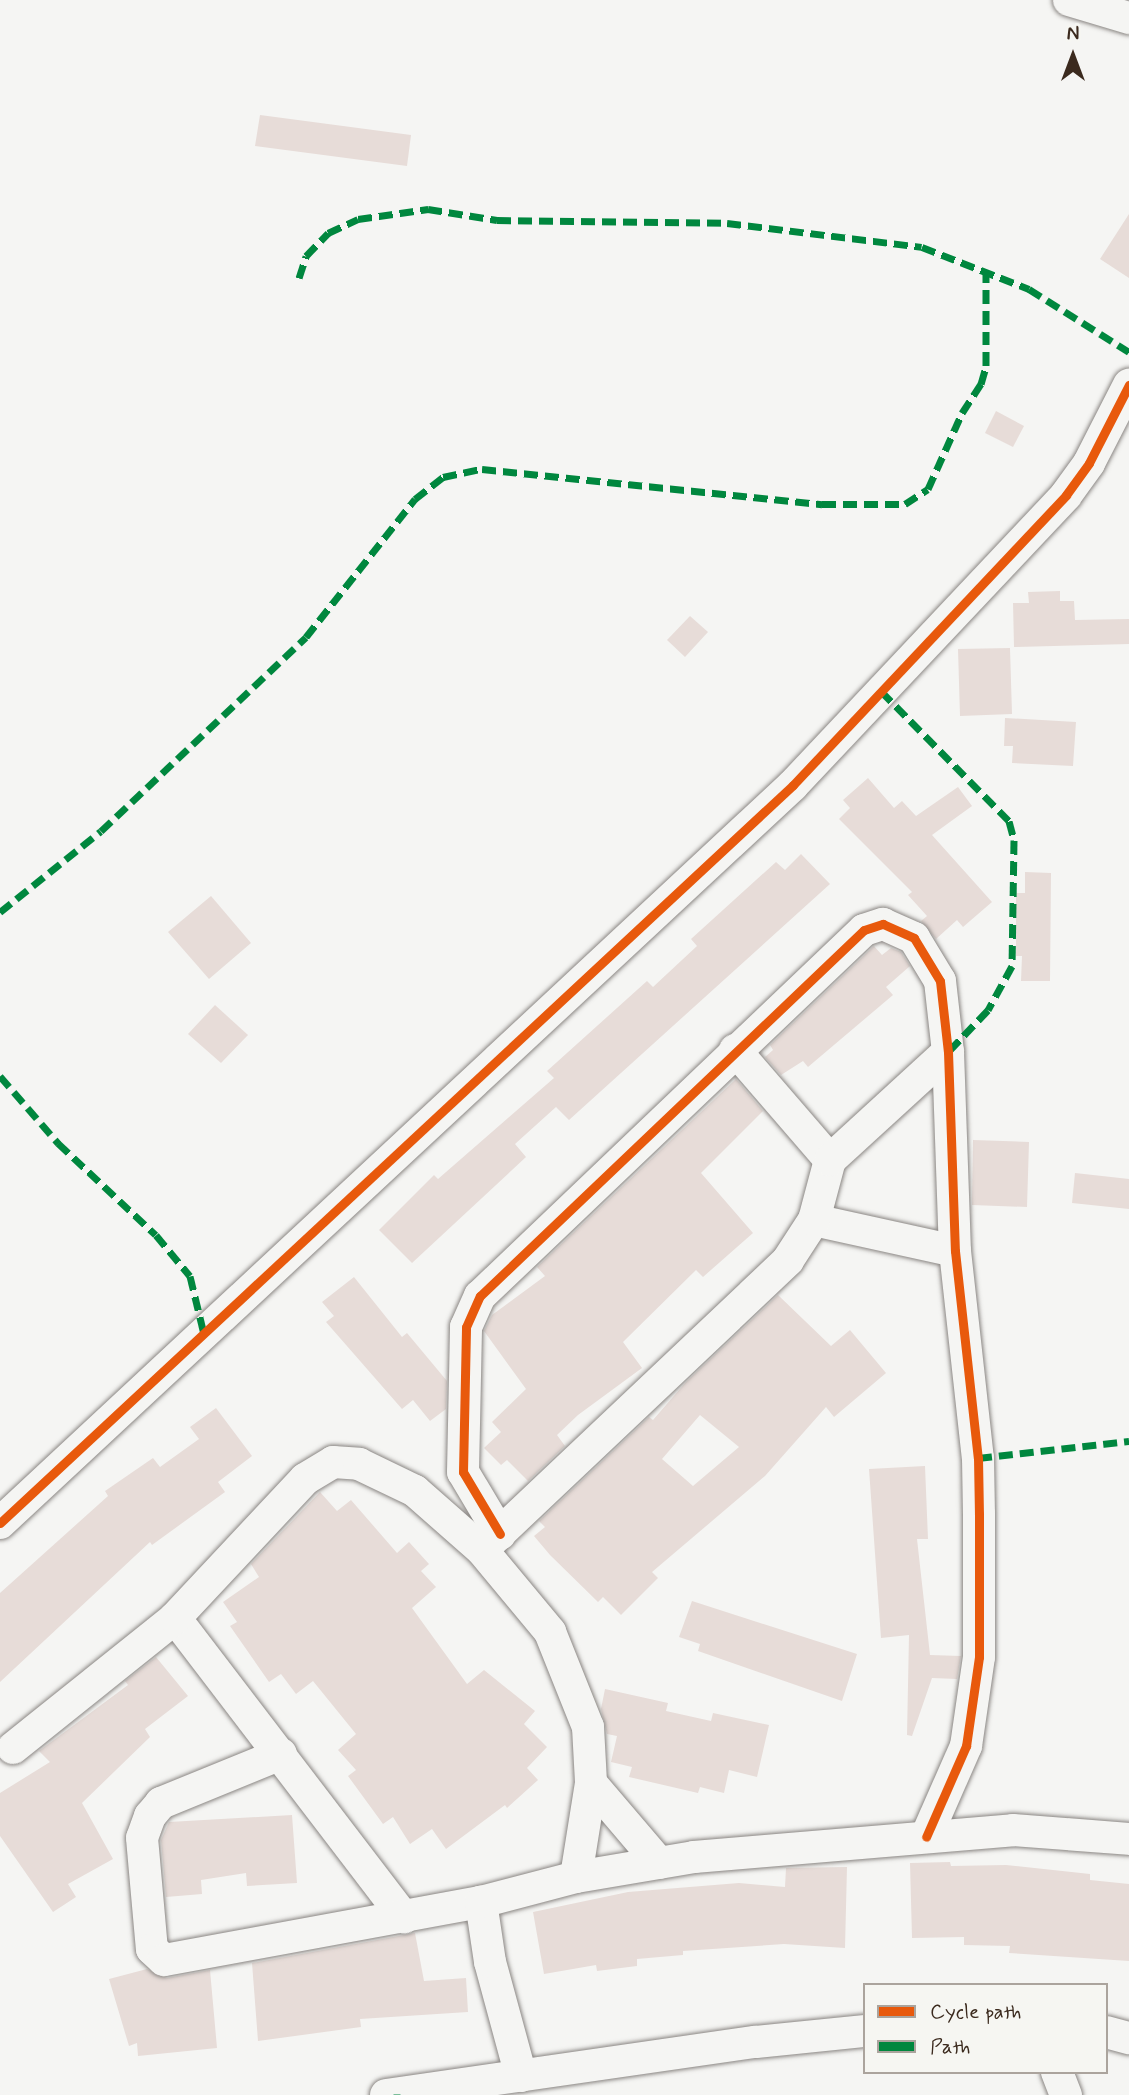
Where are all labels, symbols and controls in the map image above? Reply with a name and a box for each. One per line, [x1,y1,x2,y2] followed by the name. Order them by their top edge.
[1038,21,1108,91] north arrow
[1067,22,1079,47] text: N
[863,1983,1108,2074] legend
[930,1998,1021,2026] text: Cycle path
[930,2033,970,2061] text: Path

